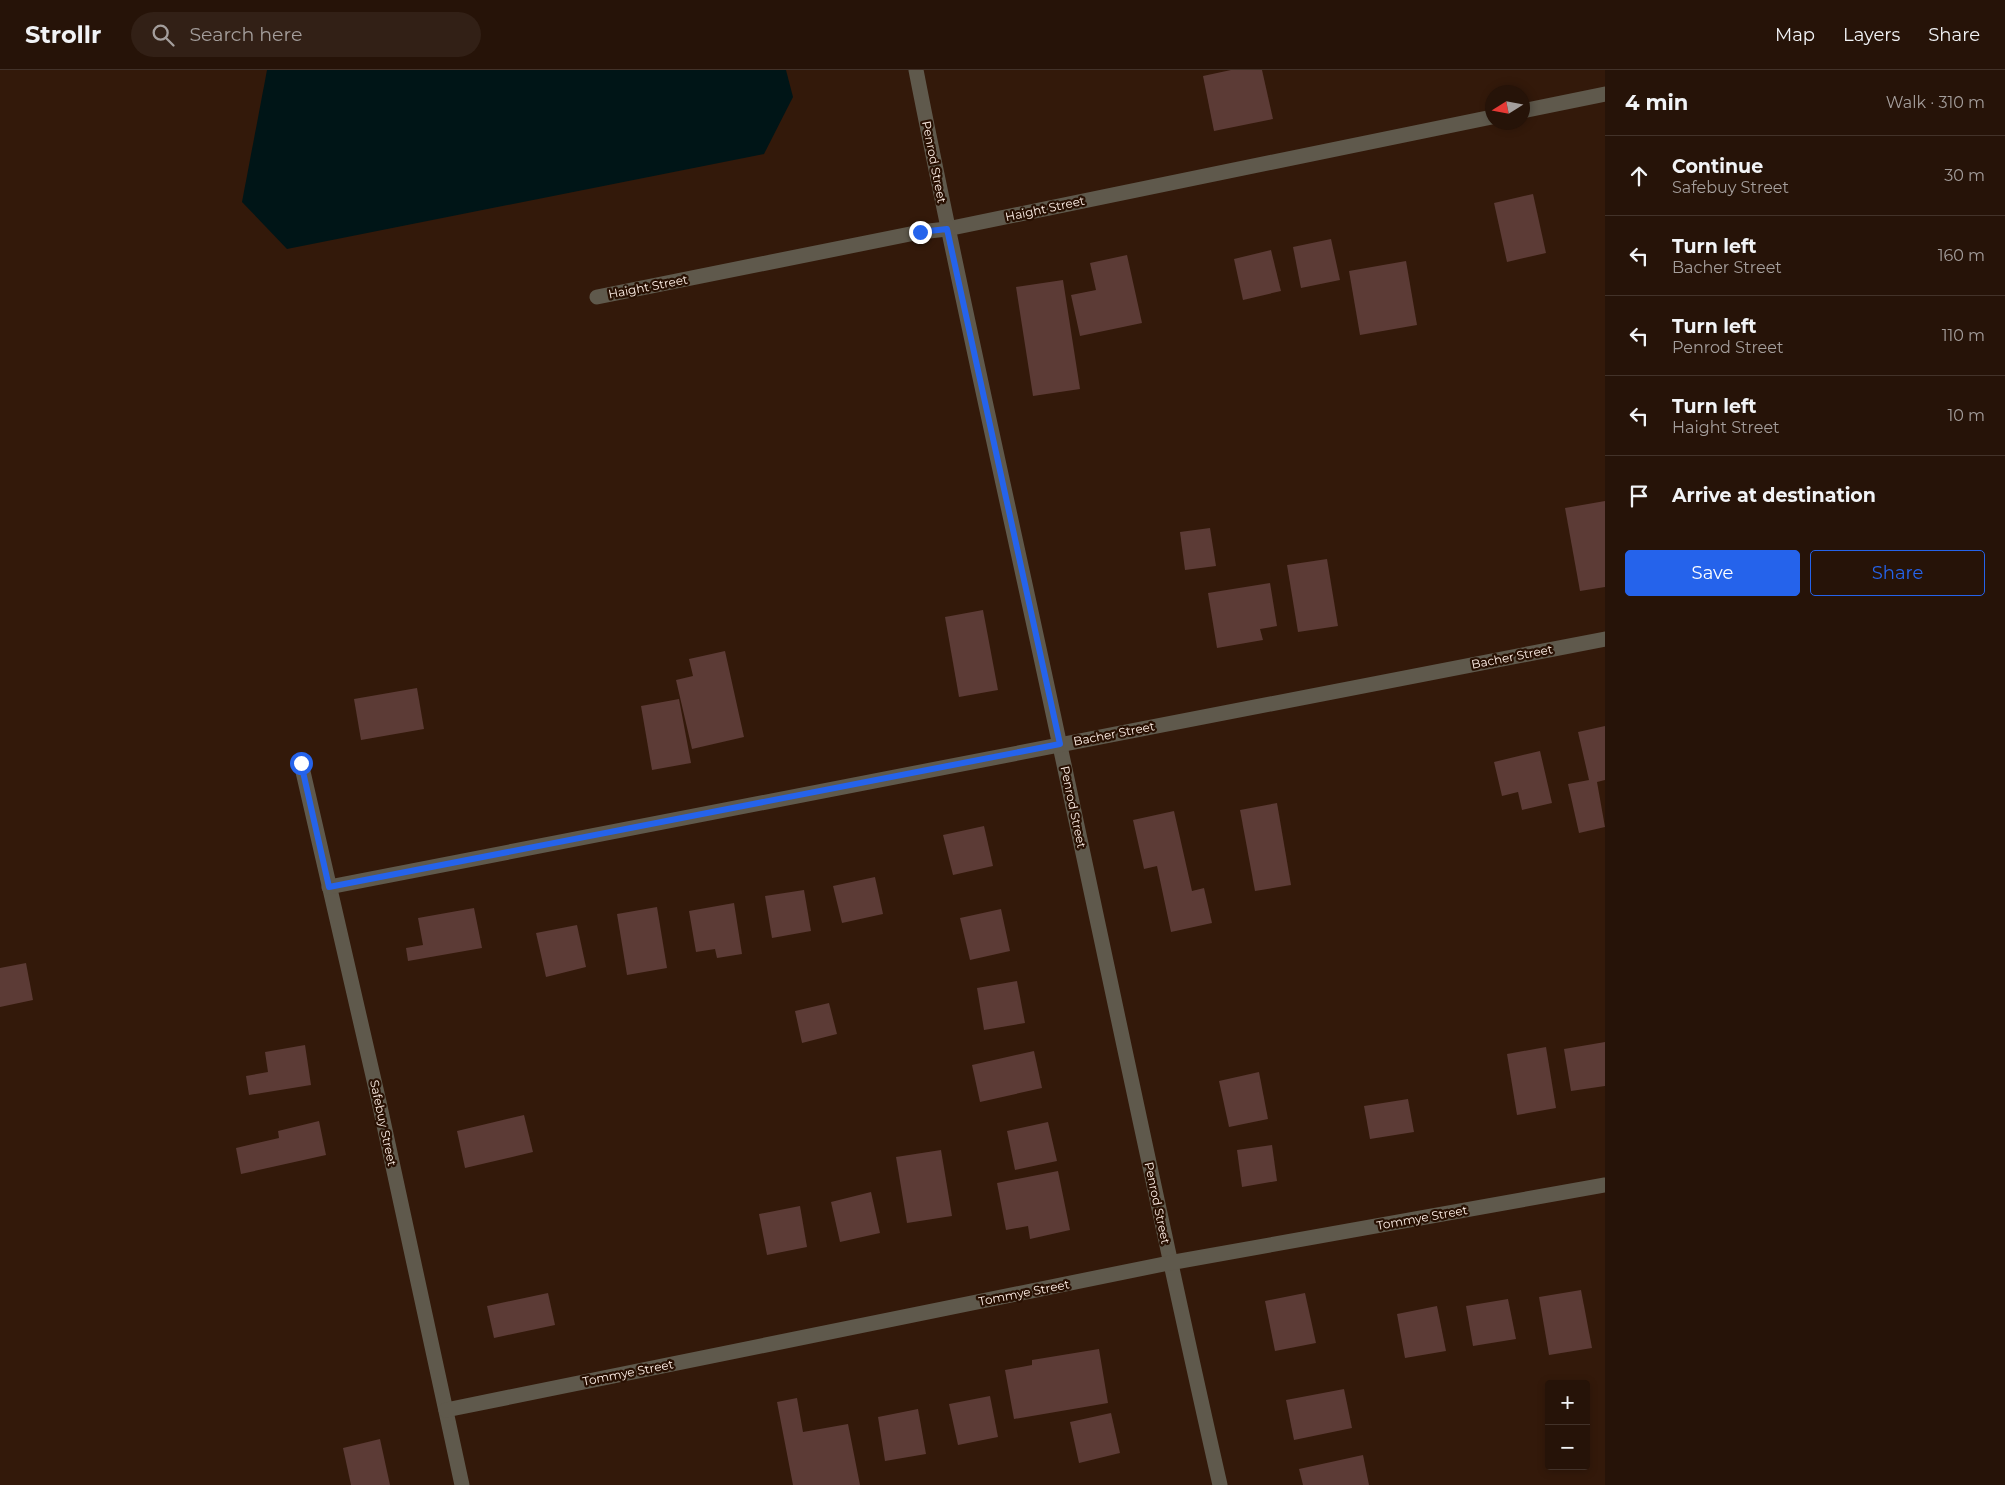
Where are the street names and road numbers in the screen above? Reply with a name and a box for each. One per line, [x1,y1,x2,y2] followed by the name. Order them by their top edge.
[919,119,950,204] street label: Penrod Street
[1004,193,1086,224] street label: Haight Street
[607,271,689,302] street label: Haight Street
[1470,641,1554,672] street label: Bacher Street
[1072,718,1156,749] street label: Bacher Street
[1057,764,1090,849] street label: Penrod Street
[367,1078,400,1167] street label: Safebuy Street
[1141,1160,1174,1245] street label: Penrod Street
[1375,1202,1469,1233] street label: Tommye Street
[977,1276,1071,1309] street label: Tommye Street
[581,1356,675,1389] street label: Tommye Street

